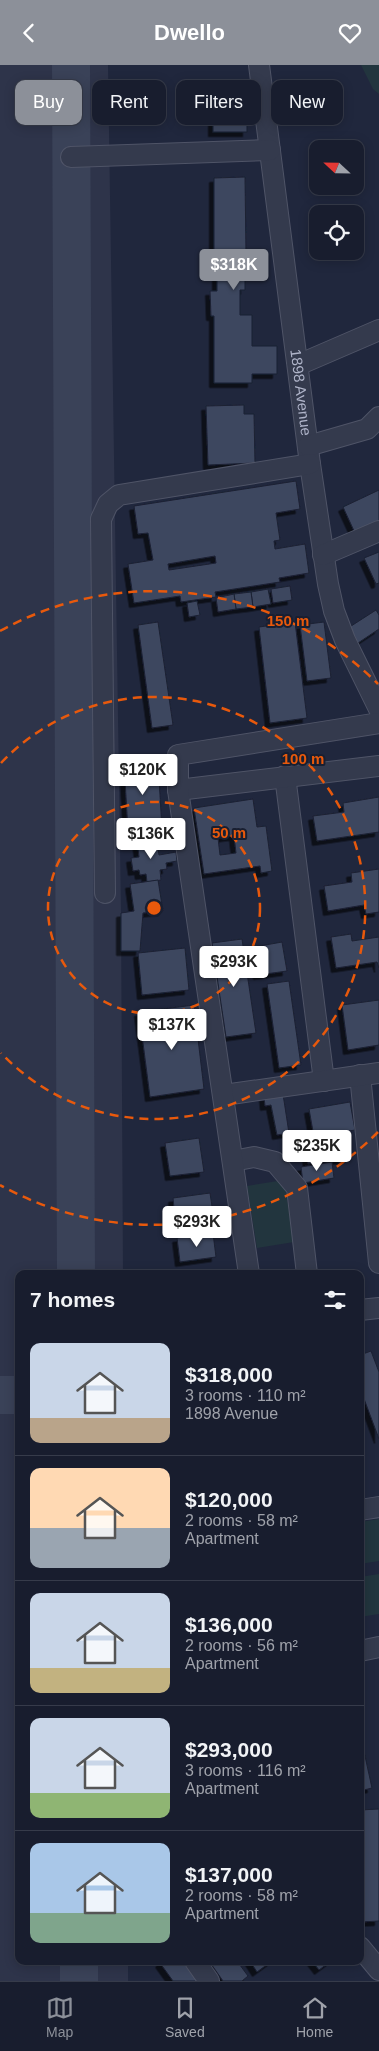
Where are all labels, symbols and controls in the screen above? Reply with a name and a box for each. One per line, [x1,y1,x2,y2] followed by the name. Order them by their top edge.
[15,19,43,47] icon: back
[336,19,364,47] icon: heart
[154,20,225,45] text: Dwello
[15,80,82,125] chip: Buy
[92,80,166,125] chip: Rent
[176,80,261,125] chip: Filters
[271,80,343,125] chip: New
[309,140,364,195] north arrow
[309,140,364,260] map controls
[309,205,364,260] button: locate
[199,249,269,291] pin: $318K
[210,256,258,273] text: $318K
[287,348,315,437] street label: 1898 Avenue
[267,612,309,629] text: 150 m
[282,750,324,767] text: 100 m
[108,753,178,796] pin: $120K
[119,761,167,778] text: $120K
[116,817,186,860] pin: $136K
[212,824,246,841] text: 50 m
[127,825,175,842] text: $136K
[145,899,163,917] centre of rings
[199,945,269,988] pin: $293K
[210,953,258,970] text: $293K
[137,1009,207,1051] pin: $137K
[148,1016,196,1033] text: $137K
[282,1129,352,1172] pin: $235K
[293,1137,341,1154] text: $235K
[162,1205,232,1248] pin: $293K
[173,1213,221,1230] text: $293K
[321,1286,349,1314] icon: filters
[30,1288,115,1311] text: 7 homes
[70,1363,130,1423] icon: home
[185,1363,273,1386] text: $318,000
[185,1387,306,1404] text: 3 rooms · 110 m²
[185,1405,278,1422] text: 1898 Avenue
[70,1488,130,1548] icon: home
[185,1488,273,1511] text: $120,000
[185,1512,298,1529] text: 2 rooms · 58 m²
[185,1530,259,1547] text: Apartment
[70,1613,130,1673] icon: home
[185,1613,273,1636] text: $136,000
[185,1637,298,1654] text: 2 rooms · 56 m²
[185,1655,259,1672] text: Apartment
[70,1738,130,1798] icon: home
[185,1738,273,1761] text: $293,000
[185,1762,306,1779] text: 3 rooms · 116 m²
[185,1780,259,1797] text: Apartment
[70,1863,130,1923] icon: home
[185,1863,273,1886] text: $137,000
[185,1887,298,1904] text: 2 rooms · 58 m²
[185,1905,259,1922] text: Apartment
[46,1994,74,2040] tab: Map
[165,1994,205,2040] tab: Saved
[296,1994,333,2040] tab: Home

